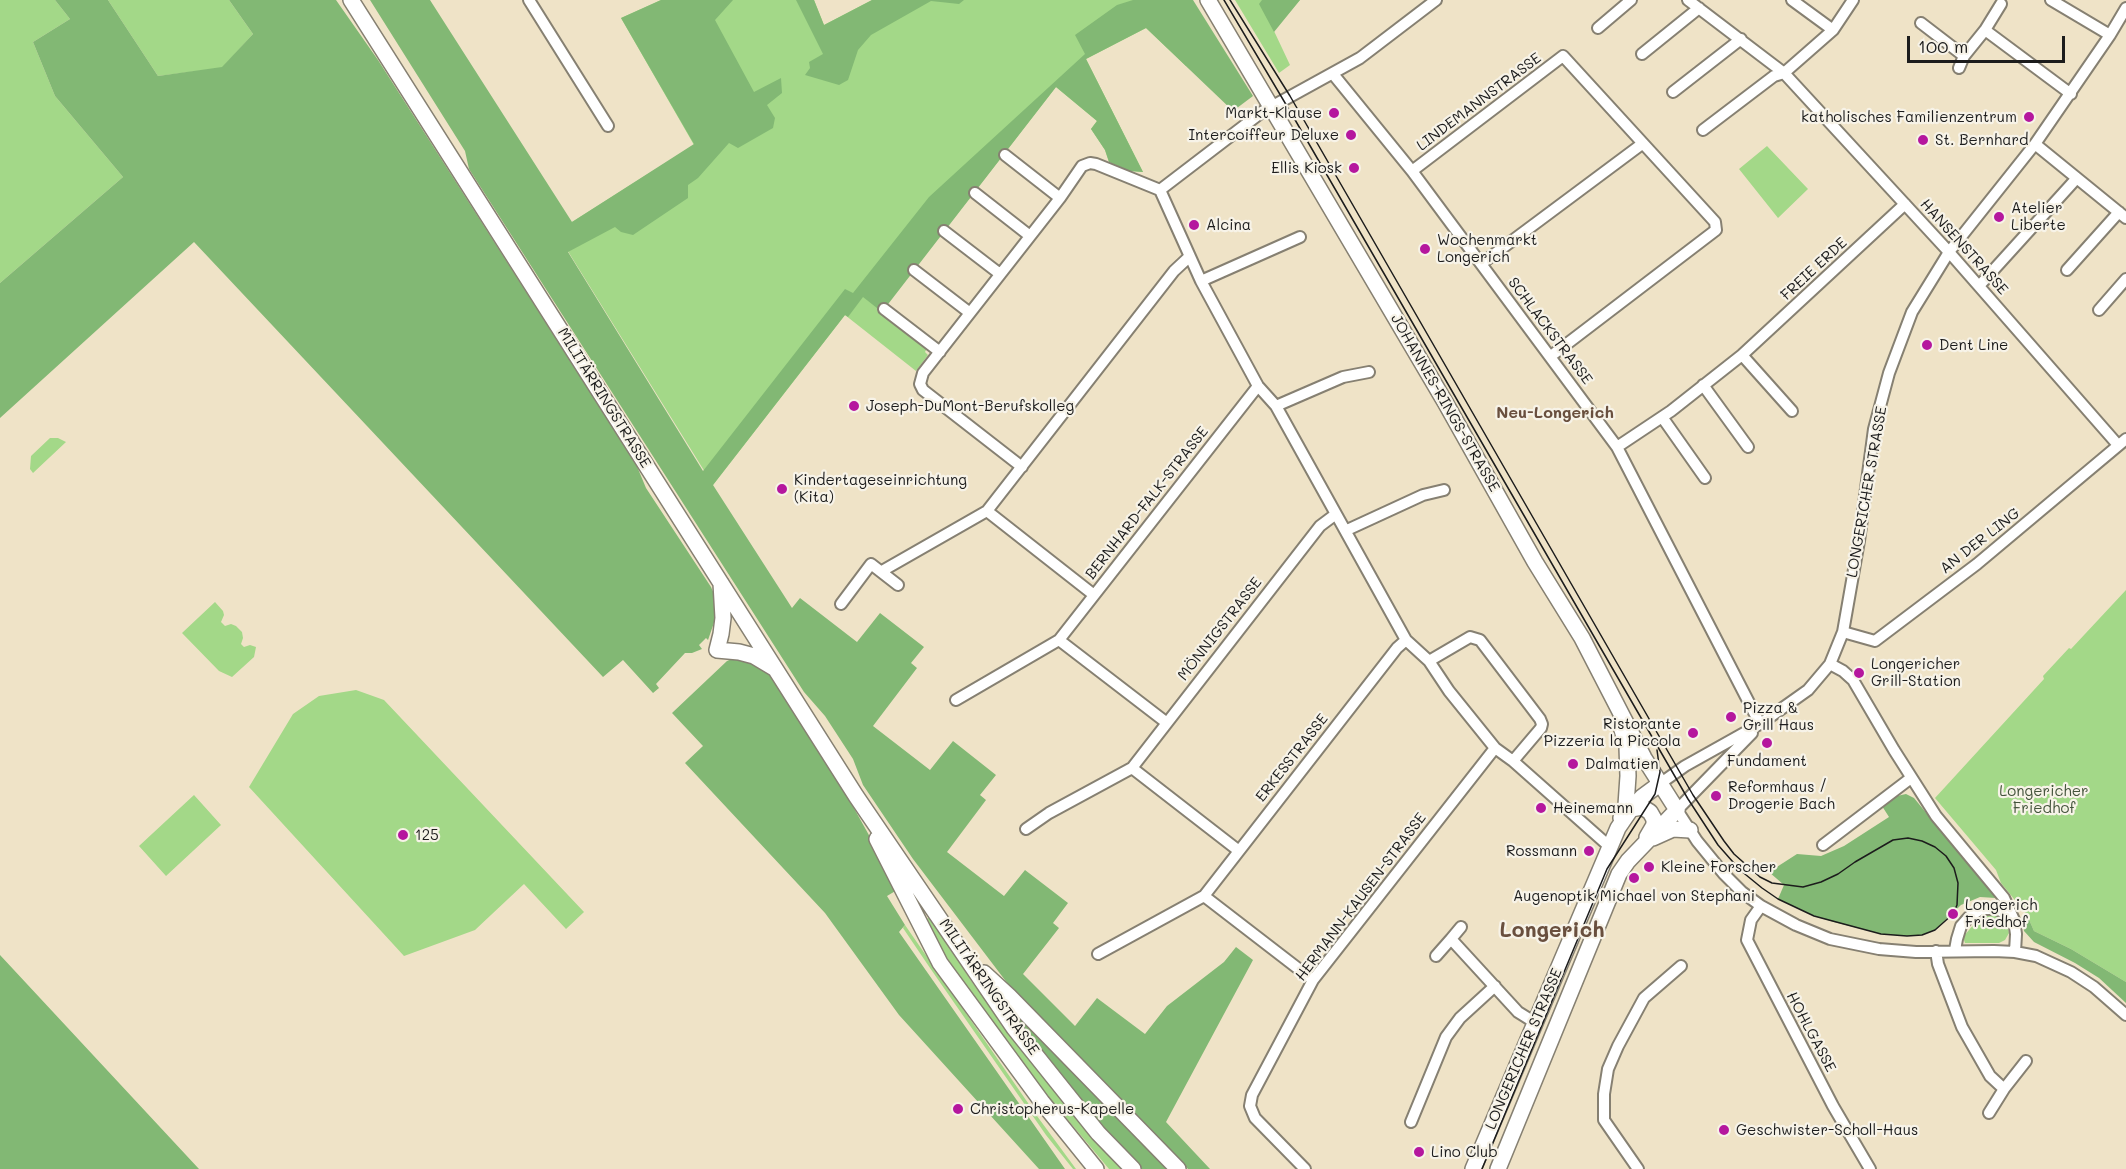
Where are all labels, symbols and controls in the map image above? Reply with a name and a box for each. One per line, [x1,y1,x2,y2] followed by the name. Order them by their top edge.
[1910,24,2068,62] scale bar
[1918,34,1968,58] text: 100 m
[1413,49,1545,155] street label: LINDEMANNSTRASSE
[1225,104,1322,122] place label: Markt-Klause
[1327,106,1341,120] marker: Markt-Klause
[1801,108,2017,126] place label: katholisches Familienzentrum
[2022,110,2036,124] marker: katholisches Familienzentrum
[1188,126,1339,144] place label: Intercoiffeur Deluxe
[1344,128,1358,142] marker: Intercoiffeur Deluxe
[1935,131,2029,149] place label: St. Bernhard
[1916,133,1930,147] marker: St. Bernhard
[1271,159,1342,177] place label: Ellis Kiosk
[1347,161,1361,175] marker: Ellis Kiosk
[1916,195,2012,299] street label: HANSENSTRASSE
[2011,199,2066,234] place label: Atelier Liberte
[1992,210,2006,224] marker: Atelier Liberte
[1206,216,1251,234] place label: Alcina
[1187,218,1201,232] marker: Alcina
[1437,231,1537,266] place label: Wochenmarkt Longerich
[1777,234,1851,304] street label: FREIE ERDE
[1418,242,1432,256] marker: Wochenmarkt Longerich
[1504,274,1596,388] street label: SCHLACKSTRASSE
[1387,311,1503,495] street label: JOHANNES-RINGS-STRASSE
[553,325,655,471] street label: MILITÄRRINGSTRASSE
[1939,336,2008,354] place label: Dent Line
[1920,338,1934,352] marker: Dent Line
[866,397,1074,415] place label: Joseph-DuMont-Berufskolleg
[847,399,861,413] marker: Joseph-DuMont-Berufskolleg
[1496,403,1614,423] district label: Neu-Longerich
[1843,405,1891,579] street label: LONGERICHER STRASSE
[1082,423,1212,583] street label: BERNHARD-FALK-STRASSE
[794,471,967,506] place label: Kindertageseinrichtung (Kita)
[775,482,789,496] marker: Kindertageseinrichtung (Kita)
[1937,504,2023,578] street label: AN DER LING
[1174,574,1266,684] street label: MÖNNIGSTRASSE
[1871,655,1961,690] place label: Longericher Grill-Station
[1852,666,1866,680] marker: Longericher Grill-Station
[1743,699,1814,734] place label: Pizza & Grill Haus
[1252,710,1332,806] street label: ERKESSTRASSE
[1724,710,1738,724] marker: Pizza & Grill Haus
[1544,715,1681,750] place label: Ristorante Pizzeria la Piccola
[1686,726,1700,740] marker: Ristorante Pizzeria la Piccola
[1760,736,1774,750] marker: Fundament
[1727,752,1807,770] place label: Fundament
[1585,755,1658,773] place label: Dalmatien
[1566,757,1580,771] marker: Dalmatien
[1728,778,1835,813] place label: Reformhaus / Drogerie Bach
[1999,782,2089,817] park label: Longericher Friedhof
[1709,789,1723,803] marker: Reformhaus / Drogerie Bach
[1553,799,1633,817] place label: Heinemann
[1534,801,1548,815] marker: Heinemann
[1292,809,1430,985] street label: HERMANN-KAUSEN-STRASSE
[415,826,439,844] place label: 125
[396,828,410,842] marker: 125
[1506,842,1577,860] place label: Rossmann
[1582,844,1596,858] marker: Rossmann
[1661,858,1776,876] place label: Kleine Forscher
[1642,860,1656,874] marker: Kleine Forscher
[1627,871,1641,885] marker: Augenoptik Michael von Stephani
[1513,887,1755,905] place label: Augenoptik Michael von Stephani
[1965,896,2037,931] place label: Longerich Friedhof
[1946,907,1960,921] marker: Longerich Friedhof
[935,915,1043,1059] street label: MILITÄRRINGSTRASSE
[1500,918,1604,944] district label: Longerich
[1482,966,1566,1132] street label: LONGERICHER STRASSE
[1782,989,1840,1075] street label: HOHLGASSE
[970,1100,1134,1118] place label: Christopherus-Kapelle
[951,1102,965,1116] marker: Christopherus-Kapelle
[1736,1121,1918,1139] place label: Geschwister-Scholl-Haus
[1717,1123,1731,1137] marker: Geschwister-Scholl-Haus
[1431,1143,1498,1161] place label: Lino Club
[1412,1145,1426,1159] marker: Lino Club

